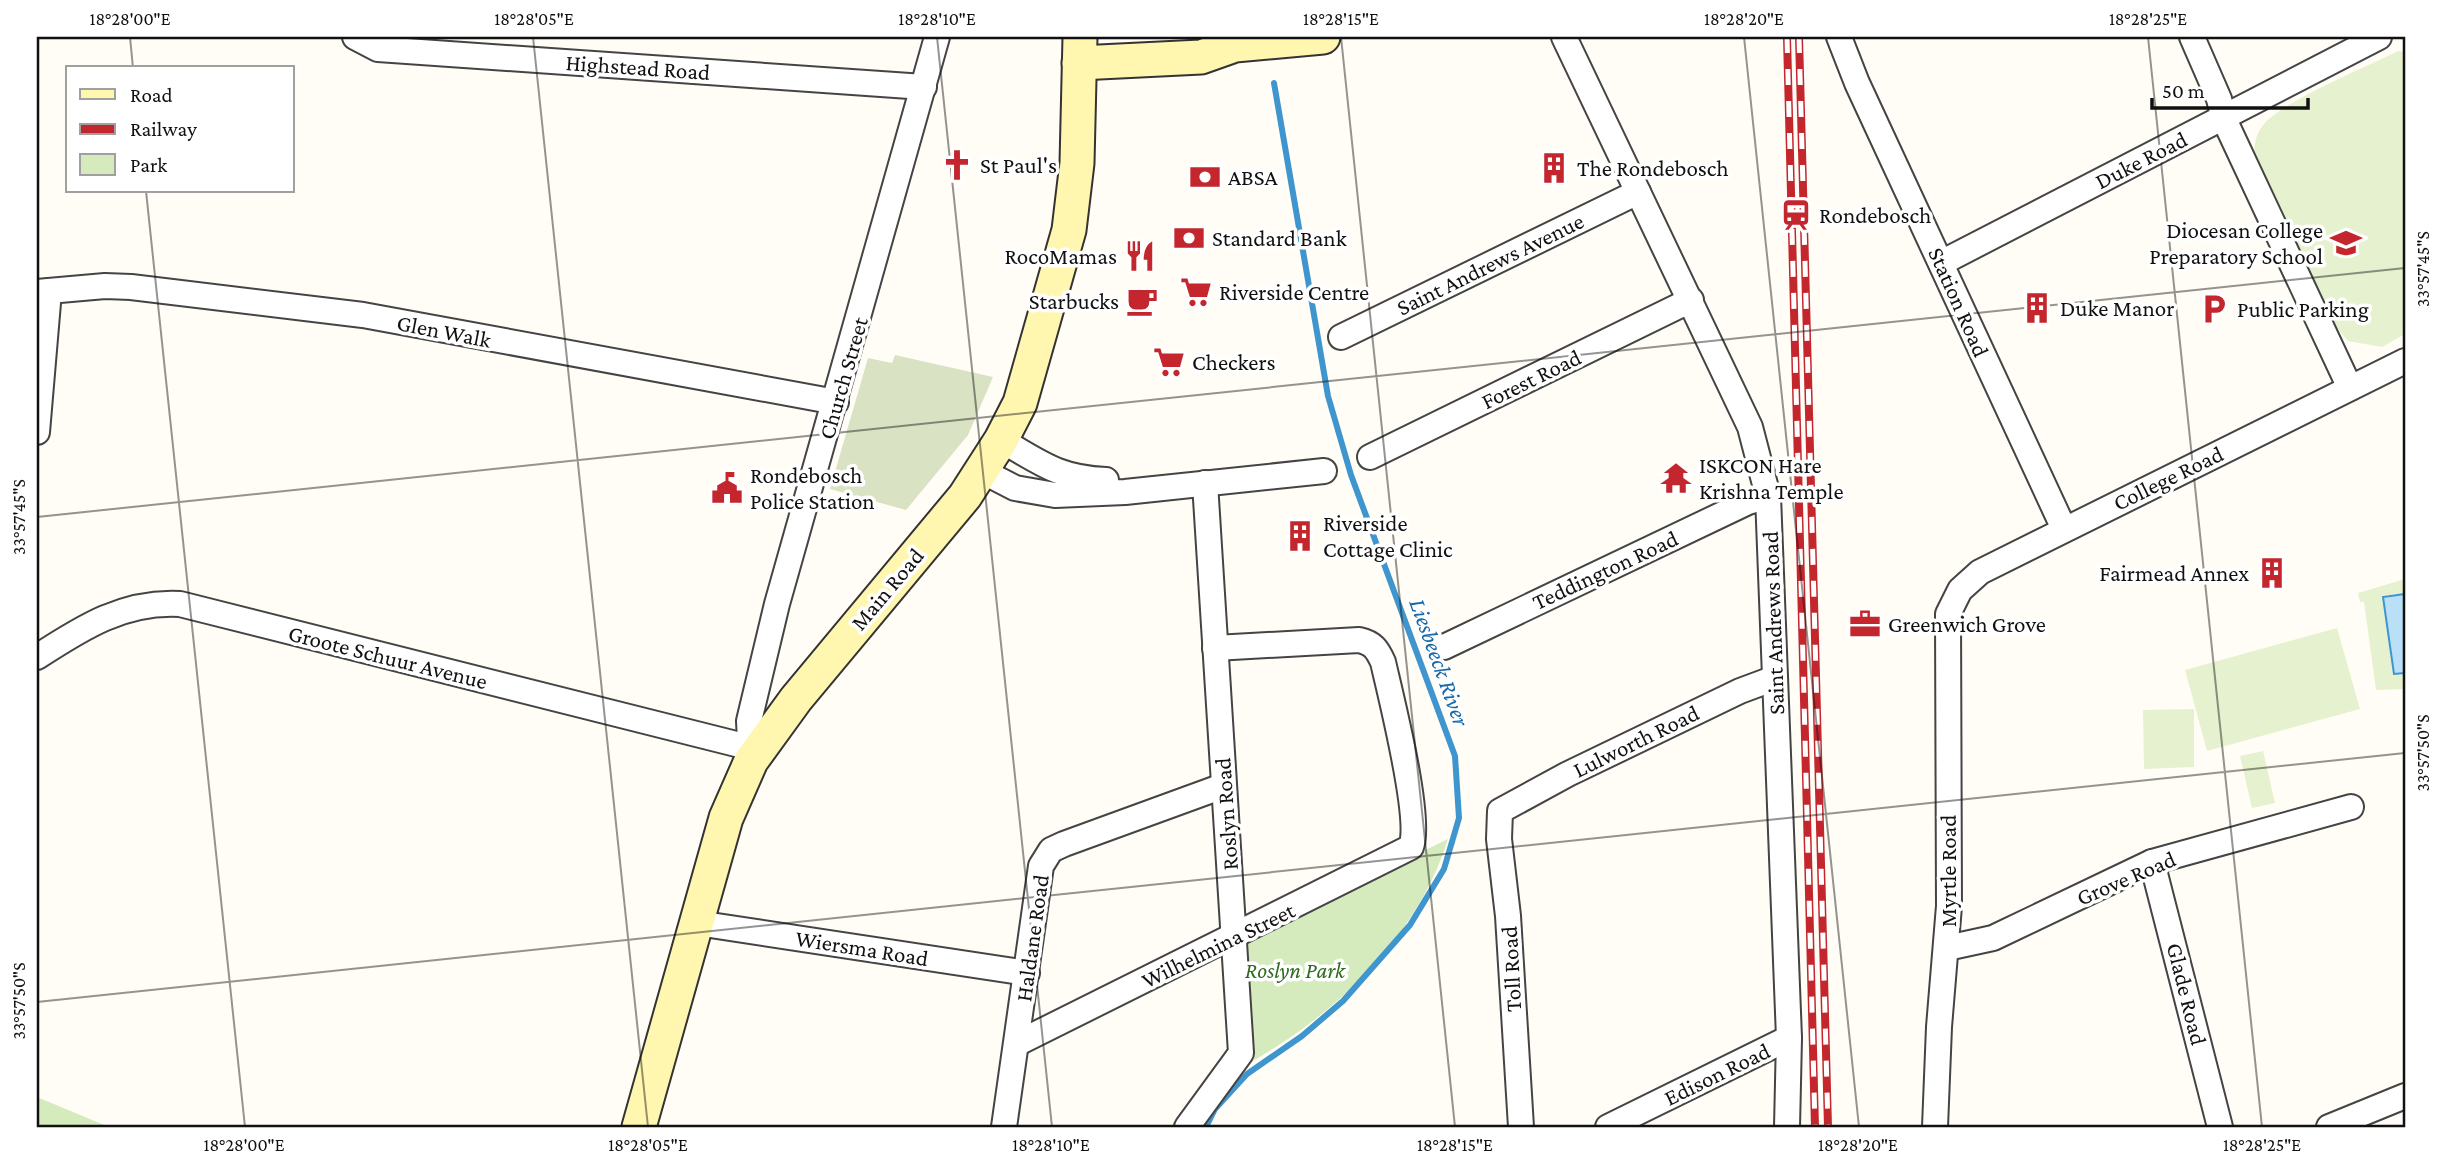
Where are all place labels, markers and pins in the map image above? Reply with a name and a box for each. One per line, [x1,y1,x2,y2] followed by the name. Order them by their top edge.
[940,148,974,182] church icon: St Paul's
[1537,151,1571,185] building icon: The Rondebosch
[980,152,1057,178] place label: St Paul's
[1577,155,1729,181] place label: The Rondebosch
[1188,160,1222,194] bank icon: ABSA
[1228,164,1278,190] place label: ABSA
[1779,198,1813,232] station icon: Rondebosch
[1819,202,1931,228] place label: Rondebosch
[2149,217,2323,269] place label: Diocesan College Preparatory School
[1172,221,1206,255] bank icon: Standard Bank
[1212,225,1347,251] place label: Standard Bank
[2329,226,2363,260] school or university icon: Diocesan College Preparatory School
[1123,239,1157,273] restaurant icon: RocoMamas
[1004,243,1117,269] place label: RocoMamas
[1179,275,1213,309] supermarket icon: Riverside Centre
[1219,279,1369,305] place label: Riverside Centre
[1125,284,1159,318] cafe icon: Starbucks
[1029,288,1119,314] place label: Starbucks
[2020,291,2054,325] building icon: Duke Manor
[2197,292,2231,326] parking icon: Public Parking
[2060,295,2174,321] place label: Duke Manor
[2237,296,2369,322] place label: Public Parking
[1152,345,1186,379] supermarket icon: Checkers
[1192,349,1275,375] place label: Checkers
[1699,452,1844,504] place label: ISKCON Hare Krishna Temple
[1659,461,1693,495] temple icon: ISKCON Hare Krishna Temple
[750,462,875,514] place label: Rondebosch Police Station
[710,471,744,505] public building icon: Rondebosch Police Station
[1323,510,1453,562] place label: Riverside Cottage Clinic
[1283,519,1317,553] building icon: Riverside Cottage Clinic
[2255,556,2289,590] building icon: Fairmead Annex
[2099,560,2249,586] place label: Fairmead Annex
[1848,607,1882,641] office icon: Greenwich Grove
[1888,611,2046,637] place label: Greenwich Grove

